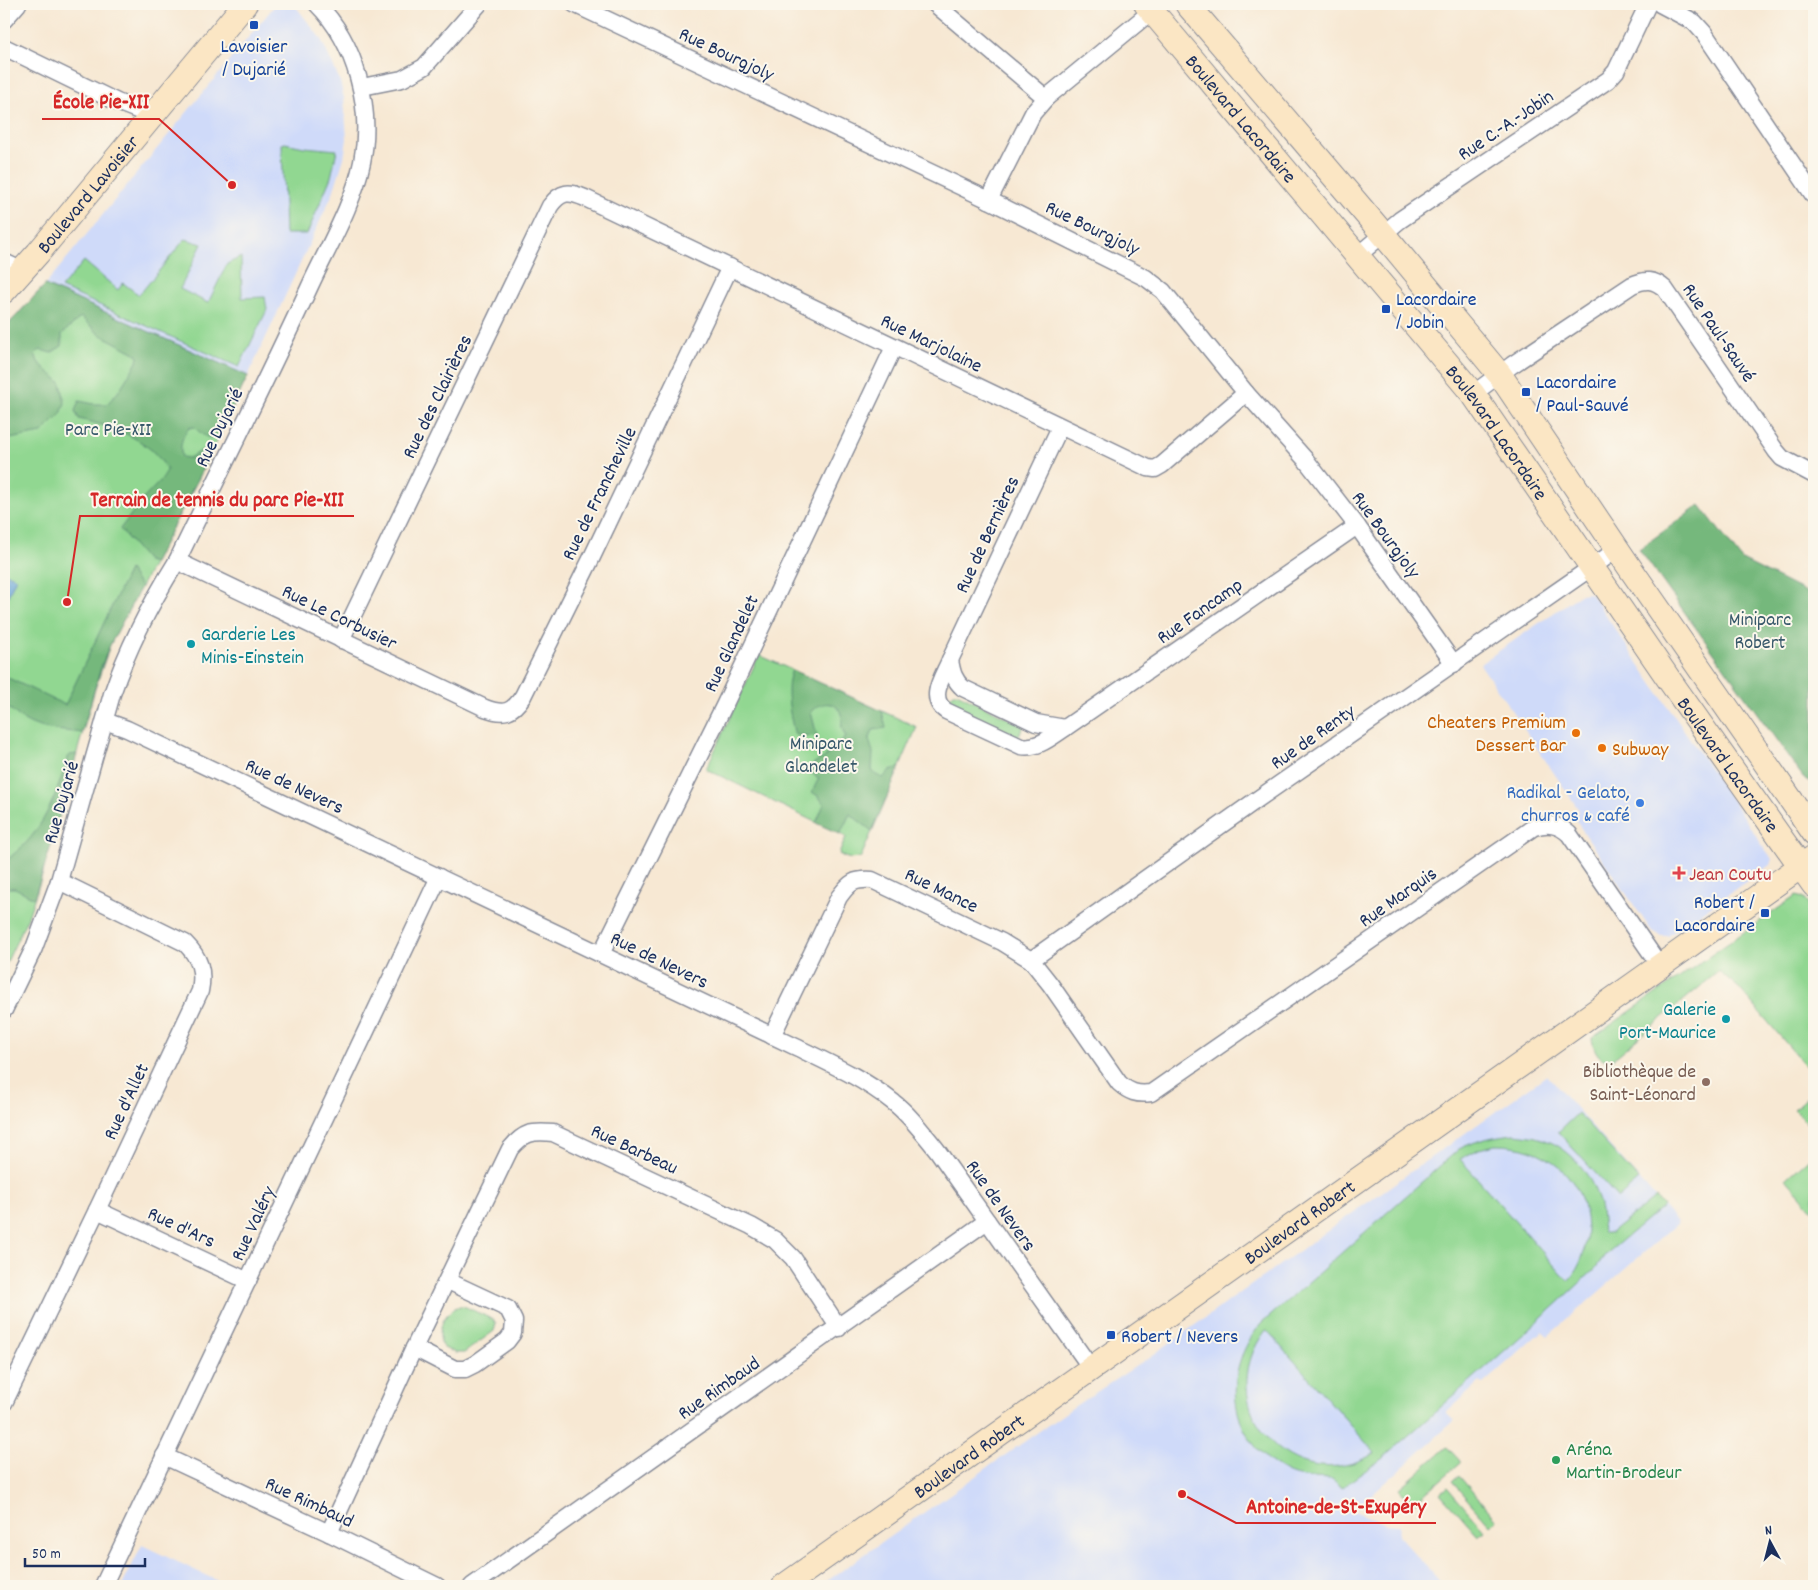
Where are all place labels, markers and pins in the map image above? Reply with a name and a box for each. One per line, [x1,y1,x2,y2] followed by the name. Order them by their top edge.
[248,19,260,31] marker: Lavoisier / Dujarié
[221,34,288,85] place label: Lavoisier / Dujarié
[42,83,159,119] callout: École Pie-XII
[1396,287,1477,338] place label: Lacordaire / Jobin
[1380,303,1392,315] marker: Lacordaire / Jobin
[1536,370,1629,421] place label: Lacordaire / Paul-Sauvé
[1520,386,1532,398] marker: Lacordaire / Paul-Sauvé
[80,480,354,516] callout: Terrain de tennis du parc Pie-XII
[201,622,304,673] place label: Garderie Les Minis-Einstein
[185,638,197,650] marker: Garderie Les Minis-Einstein
[1427,710,1567,761] place label: Cheaters Premium Dessert Bar
[1570,727,1582,739] marker: Cheaters Premium Dessert Bar
[1612,737,1669,765] place label: Subway
[1596,742,1608,754] marker: Subway
[1506,780,1630,831] place label: Radikal - Gelato, churros & café
[1634,797,1646,809] marker: Radikal - Gelato, churros & café
[1689,862,1772,890] place label: Jean Coutu
[1673,867,1685,879] marker: Jean Coutu
[1674,890,1755,941] place label: Robert / Lacordaire
[1759,907,1771,919] marker: Robert / Lacordaire
[1619,997,1716,1048] place label: Galerie Port-Maurice
[1720,1013,1732,1025] marker: Galerie Port-Maurice
[1583,1059,1696,1110] place label: Bibliothèque de Saint-Léonard
[1700,1076,1712,1088] marker: Bibliothèque de Saint-Léonard
[1121,1324,1238,1352] place label: Robert / Nevers
[1105,1329,1117,1341] marker: Robert / Nevers
[1566,1437,1682,1488] place label: Aréna Martin-Brodeur
[1550,1454,1562,1466] marker: Aréna Martin-Brodeur
[1236,1487,1436,1523] callout: Antoine-de-St-Exupéry

